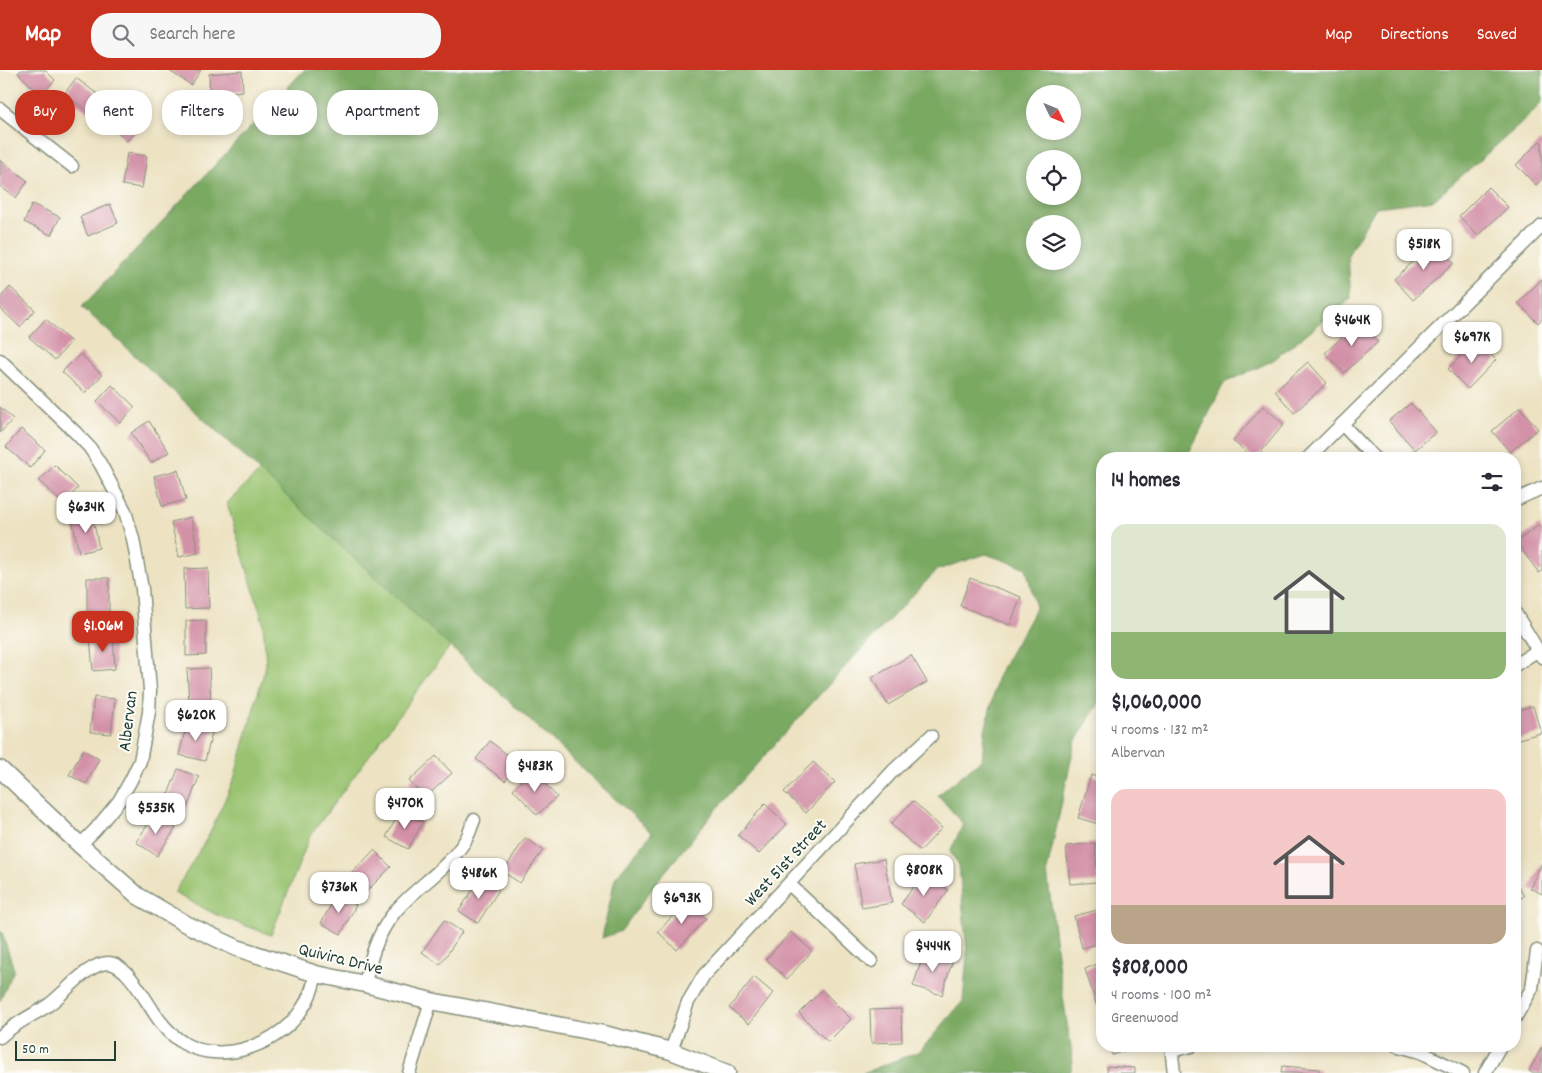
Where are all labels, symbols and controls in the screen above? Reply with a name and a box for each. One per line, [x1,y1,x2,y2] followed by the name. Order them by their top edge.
[91,13,441,58] search box
[25,18,61,52] text: Map
[109,21,137,49] icon: search
[149,22,235,49] text: Search here
[1325,23,1352,48] text: Map
[1380,23,1449,48] text: Directions
[1477,23,1517,48] text: Saved
[1026,85,1081,140] north arrow
[1026,85,1081,270] map controls
[15,90,75,135] chip: Buy
[85,90,152,135] chip: Rent
[162,90,243,135] chip: Filters
[253,90,317,135] chip: New
[327,90,438,135] chip: Apartment
[1026,150,1081,205] button: locate
[1026,215,1081,270] button: layers
[1389,228,1459,271] pin: $518K
[1408,233,1440,256] text: $518K
[1317,304,1387,347] pin: $464K
[1334,309,1370,332] text: $464K
[1437,322,1507,364] pin: $697K
[1454,326,1490,349] text: $697K
[1111,467,1181,497] text: 14 homes
[1478,468,1506,496] icon: filters
[51,492,121,534] pin: $634K
[67,496,105,519] text: $634K
[1264,557,1354,647] icon: home
[62,610,144,653] pin: $1.06M
[83,615,123,638] text: $1.06M
[1111,689,1202,719] text: $1,060,000
[113,690,146,753] street label: Albervan
[161,700,231,742] pin: $620K
[176,704,216,727] text: $620K
[1111,719,1208,742] text: 4 rooms · 132 m²
[1111,742,1165,765] text: Albervan
[500,750,570,793] pin: $483K
[517,755,553,778] text: $483K
[370,788,440,830] pin: $470K
[121,792,191,835] pin: $535K
[387,792,424,815] text: $470K
[137,797,175,820] text: $535K
[740,814,834,913] street label: West 51st Street
[1264,822,1354,912] icon: home
[889,854,959,897] pin: $808K
[444,858,514,900] pin: $486K
[905,859,943,882] text: $808K
[461,862,497,885] text: $486K
[304,872,374,914] pin: $736K
[321,876,357,899] text: $736K
[647,882,717,925] pin: $693K
[663,887,701,910] text: $693K
[898,930,968,973] pin: $444K
[915,935,951,958] text: $444K
[296,938,385,983] street label: Quivira Drive
[1111,954,1188,984] text: $808,000
[1111,984,1212,1007] text: 4 rooms · 100 m²
[1111,1007,1179,1030] text: Greenwood
[15,1038,116,1061] scale bar
[22,1040,49,1060] text: 50 m

